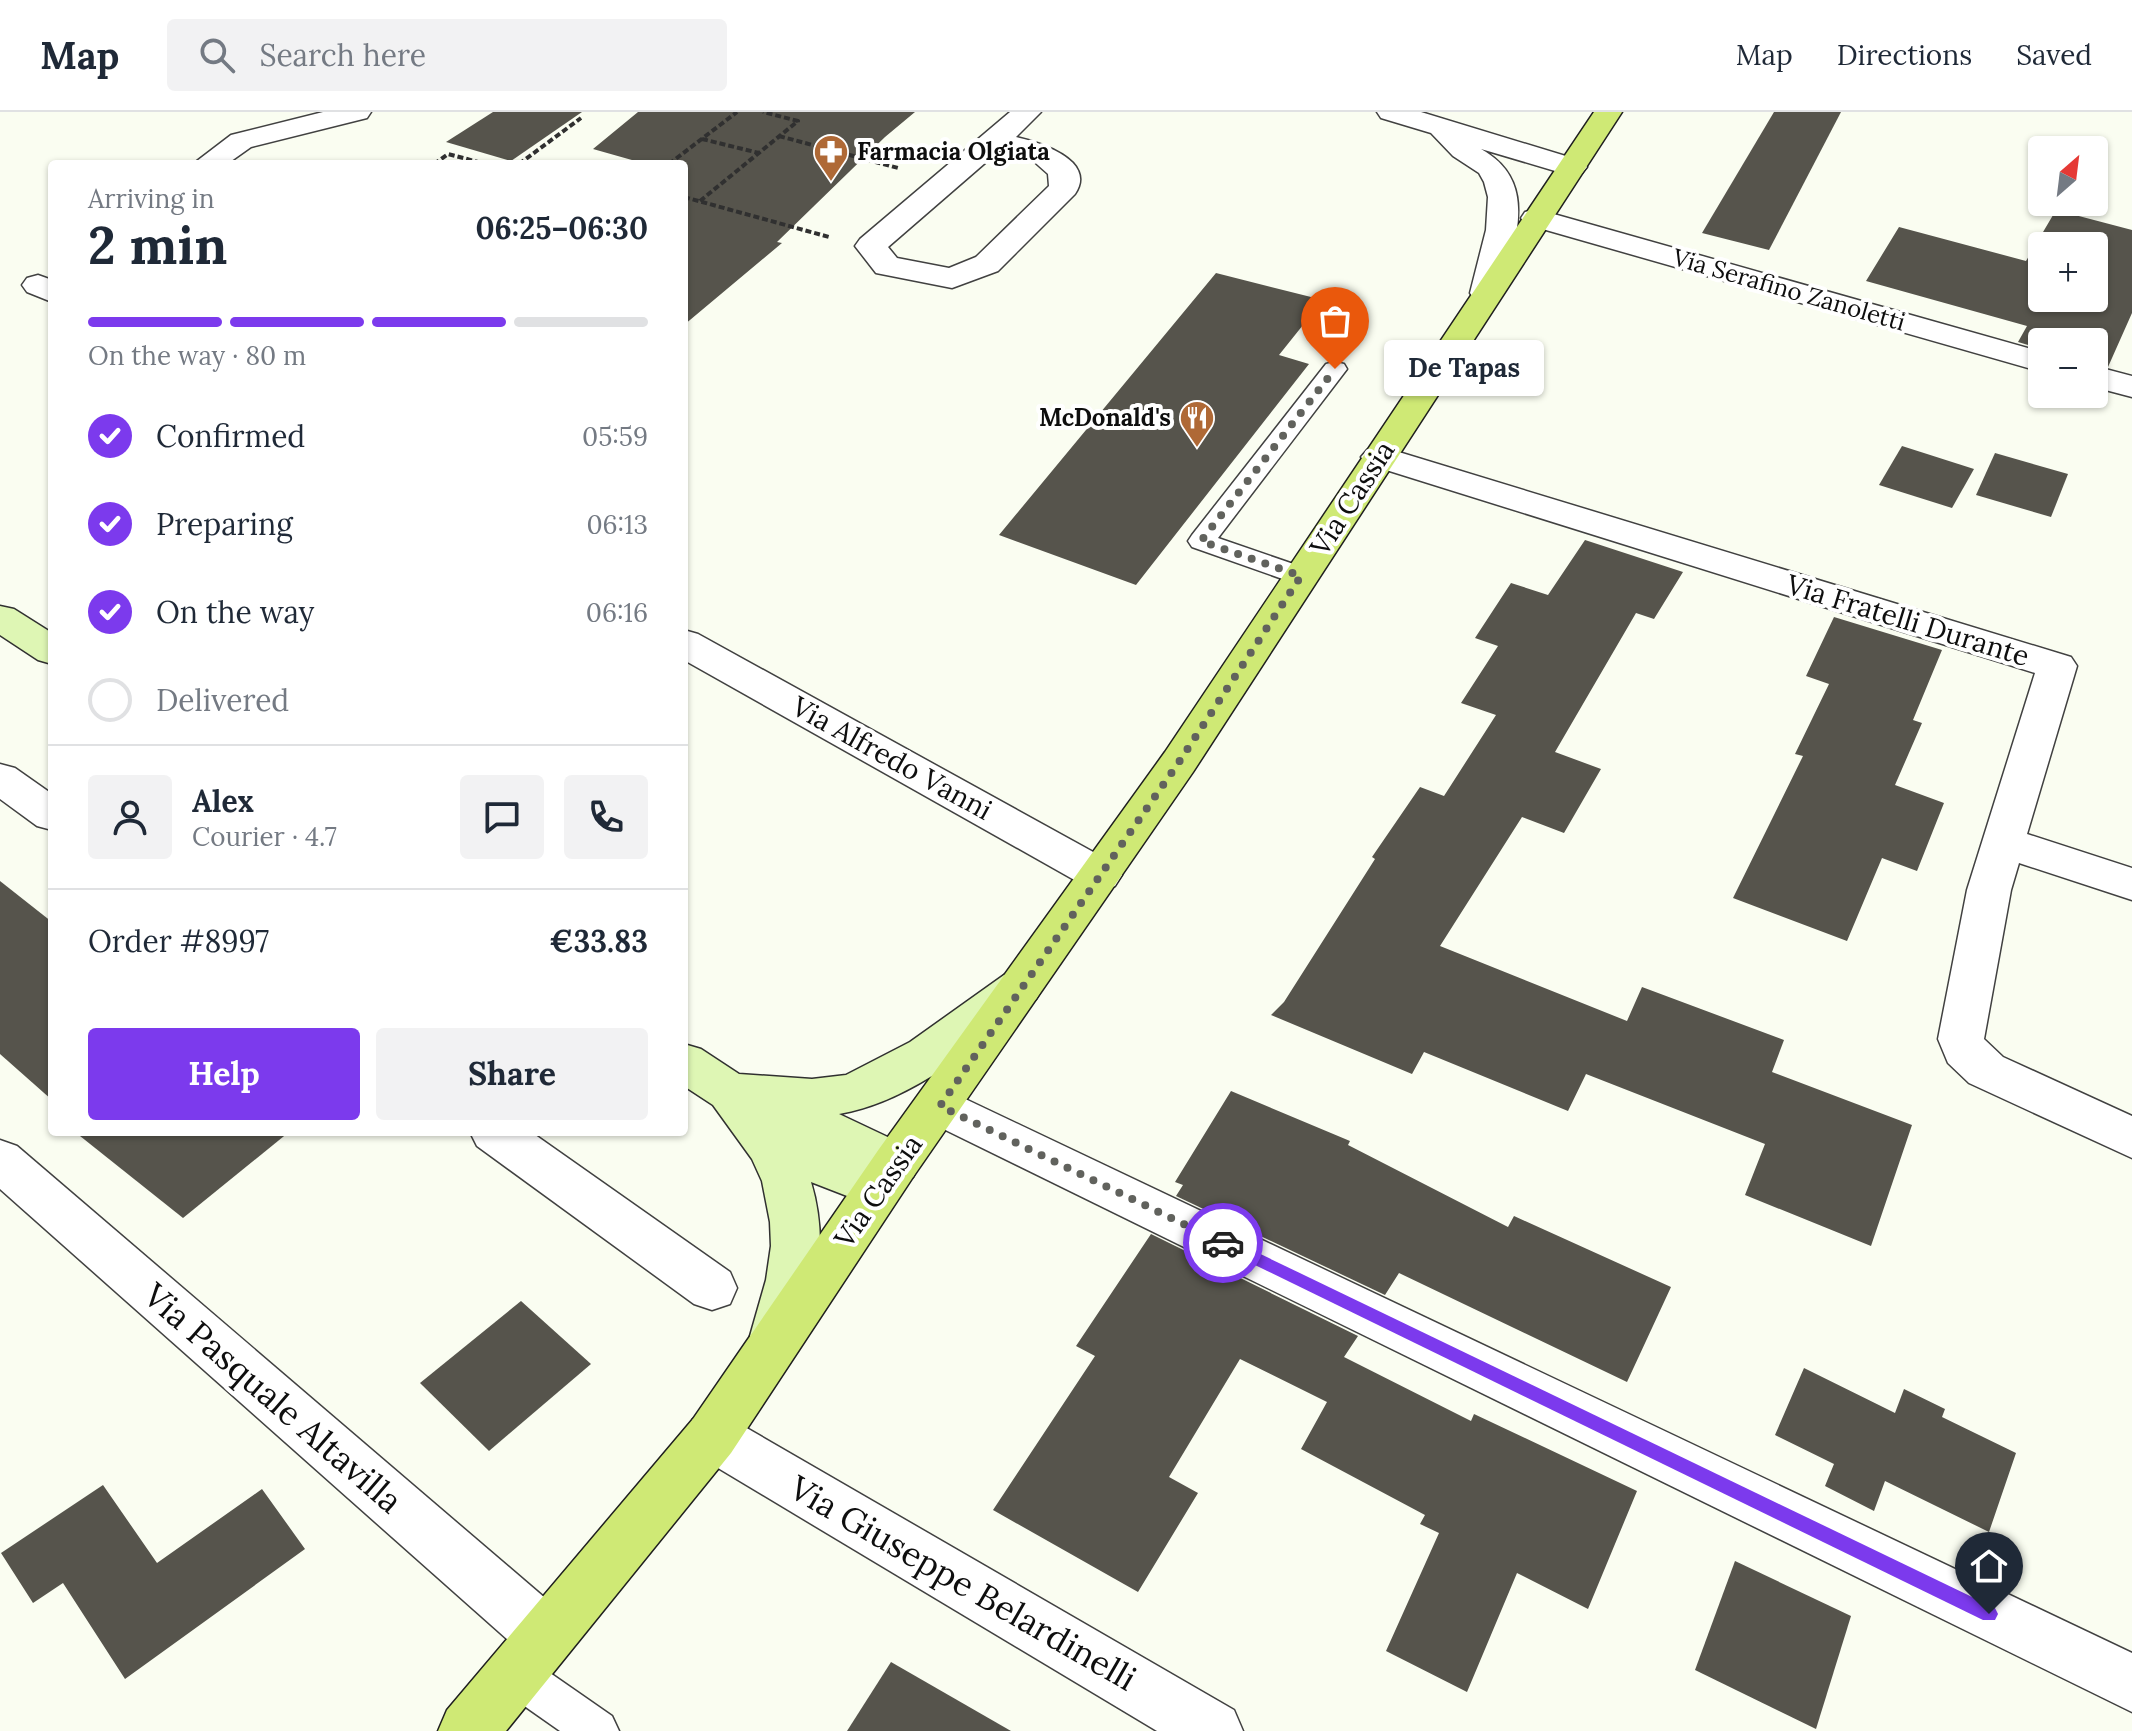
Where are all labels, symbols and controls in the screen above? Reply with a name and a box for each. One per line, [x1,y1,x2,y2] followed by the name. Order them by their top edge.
[167,19,727,91] search box
[40,31,119,79] text: Map
[195,33,239,77] icon: search
[259,36,426,74] text: Search here
[1736,37,1793,73] text: Map
[1837,37,1972,73] text: Directions
[2016,37,2092,73] text: Saved
[812,133,850,183] pharmacy icon: Farmacia Olgiata
[857,136,1050,167] place label: Farmacia Olgiata
[2028,136,2108,216] north arrow
[2028,136,2108,408] map controls
[88,182,215,215] text: Arriving in
[475,209,648,247] text: 06:25–06:30
[88,212,227,278] text: 2 min
[2028,232,2108,312] button: +
[1668,241,1909,338] street label: Via Serafino Zanoletti
[1301,287,1369,369] pin
[1313,299,1357,343] icon: bag
[2028,328,2108,408] button: −
[88,339,306,372] text: On the way · 80 m
[1383,341,1543,397] callout: De Tapas
[1408,351,1520,384] text: De Tapas
[1178,399,1216,449] restaurant icon: McDonald's
[1039,402,1171,433] place label: McDonald's
[88,414,132,458] icon: check
[156,417,305,455] text: Confirmed
[582,420,648,453] text: 05:59
[1301,434,1402,563] street label: Via Cassia
[88,502,132,546] icon: check
[156,505,293,543] text: Preparing
[586,508,648,541] text: 06:13
[1781,566,2034,674] street label: Via Fratelli Durante
[88,590,132,634] icon: check
[156,593,314,631] text: On the way
[586,596,648,629] text: 06:16
[156,681,289,719] text: Delivered
[785,688,998,828] street label: Via Alfredo Vanni
[88,775,172,859] button: person
[460,775,544,859] button: chat
[564,775,648,859] button: phone
[192,782,254,820] text: Alex
[192,820,337,853] text: Courier · 4.7
[88,922,269,960] text: Order #8997
[549,922,648,960] text: €33.83
[88,1028,360,1120] button: Help
[376,1028,648,1120] button: Share
[825,1128,930,1255] street label: Via Cassia
[1183,1203,1263,1283] courier
[1201,1221,1245,1265] icon: car
[134,1273,412,1522] street label: Via Pasquale Altavilla
[781,1465,1144,1700] street label: Via Giuseppe Belardinelli
[1955,1532,2023,1614] pin
[1967,1544,2011,1588] icon: home

